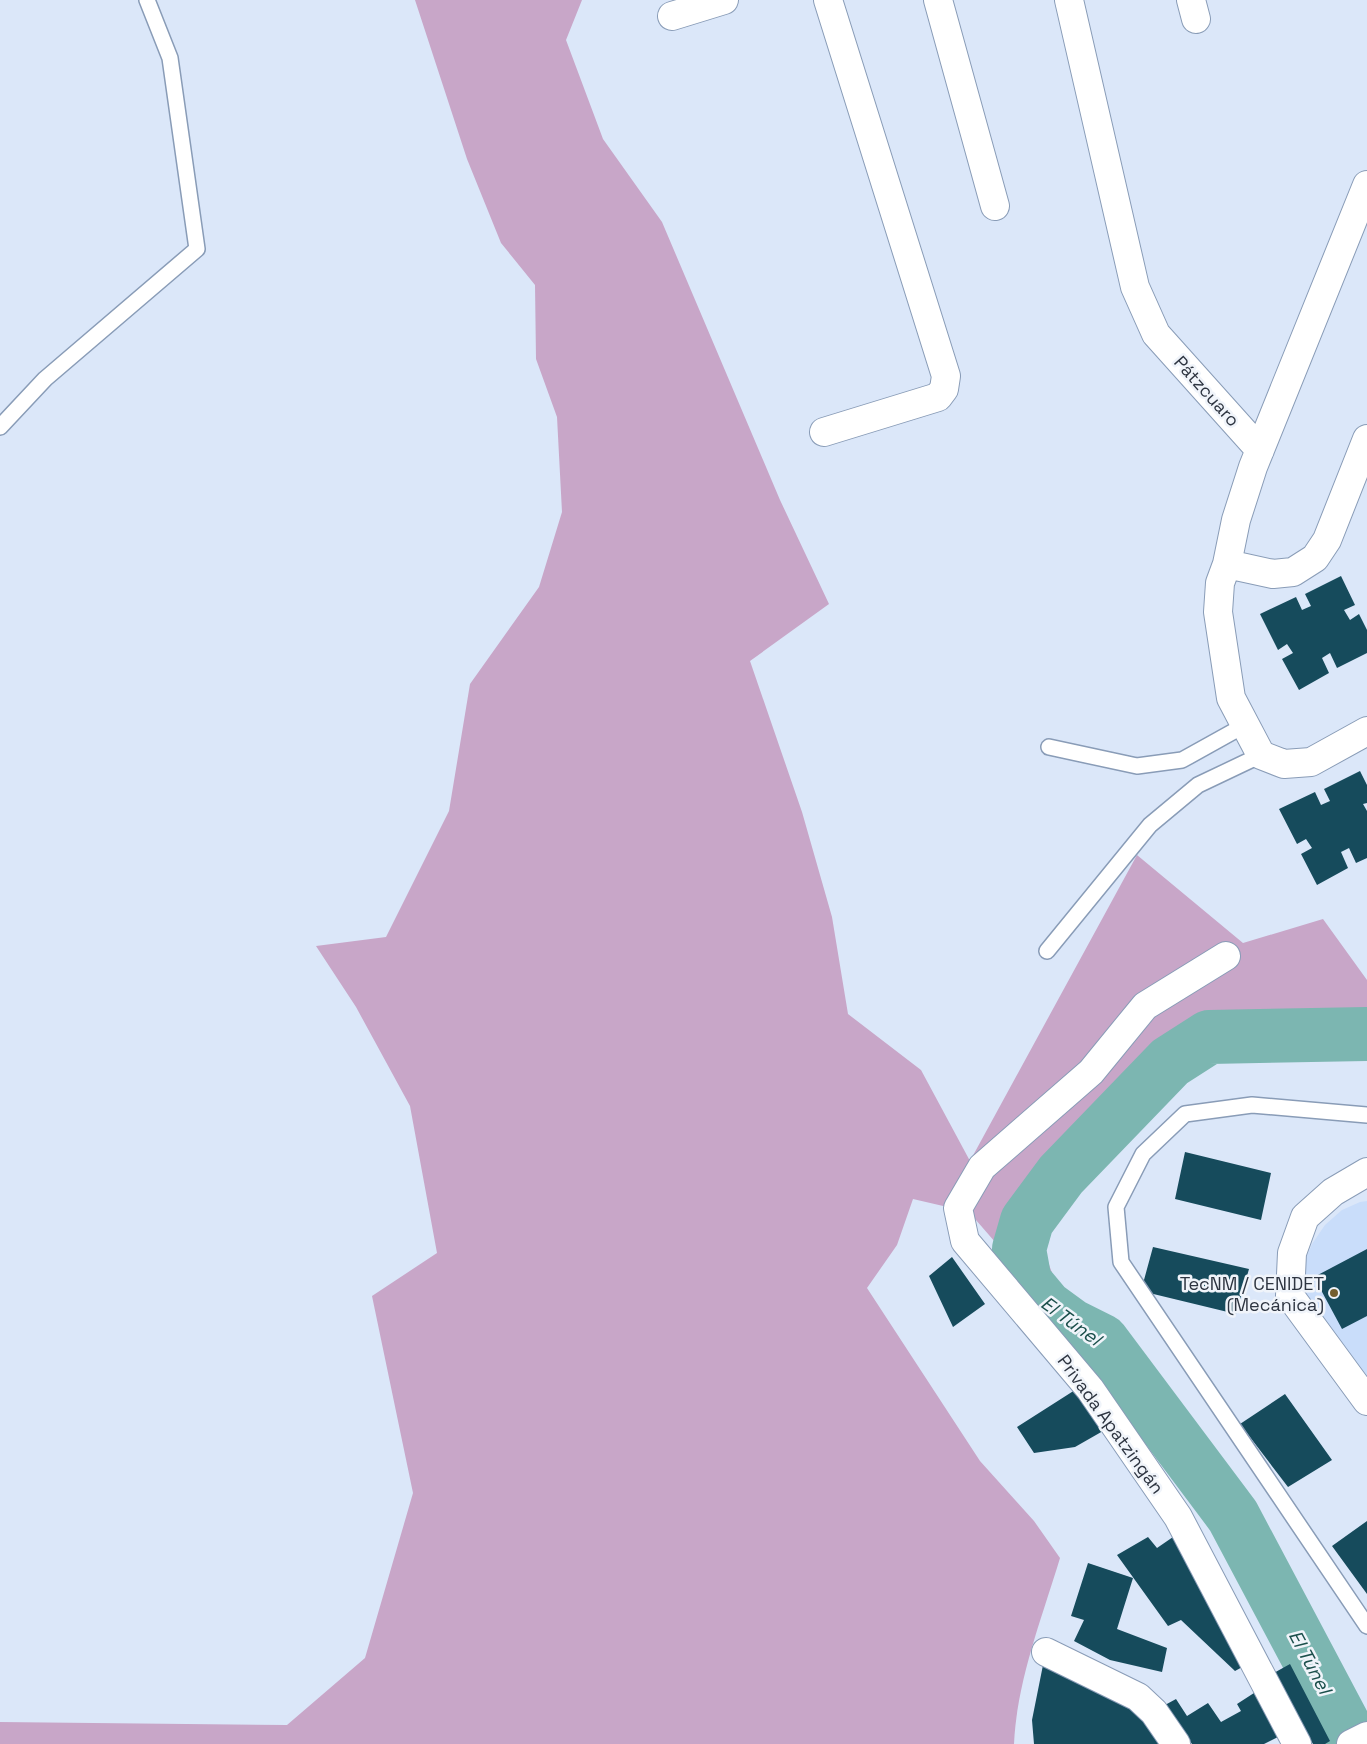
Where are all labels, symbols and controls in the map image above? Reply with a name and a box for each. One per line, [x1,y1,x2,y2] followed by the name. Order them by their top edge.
[1169,351,1245,431] street label: Pátzcuaro
[1180,1272,1324,1316] place label: TecNM / CENIDET (Mecánica)
[1328,1287,1340,1299] marker: TecNM / CENIDET (Mecánica)
[1036,1291,1108,1353] water label: El Túnel
[1053,1350,1169,1498] street label: Privada Apatzingán
[1283,1626,1338,1700] water label: El Túnel

